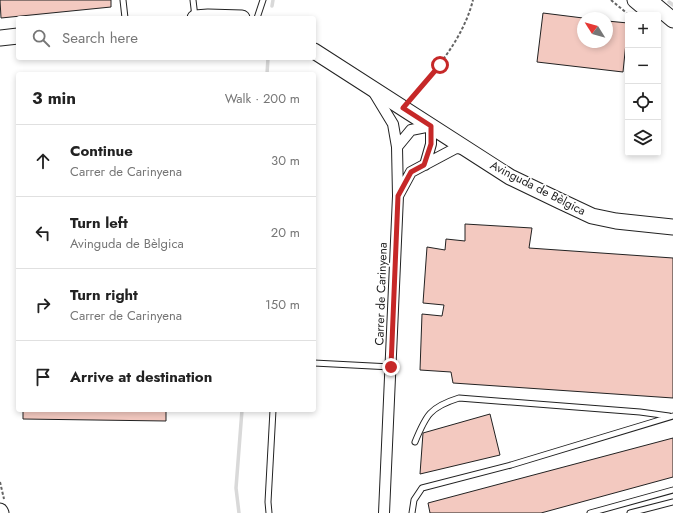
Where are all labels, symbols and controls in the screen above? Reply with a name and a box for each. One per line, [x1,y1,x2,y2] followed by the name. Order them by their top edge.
[577,12,613,48] north arrow
[625,12,661,156] map controls
[625,12,661,48] button: +
[16,16,316,60] search box
[30,27,52,49] icon: search
[62,27,138,49] text: Search here
[625,48,661,84] button: −
[431,56,449,74] route start
[625,84,661,120] button: locate
[32,86,76,110] text: 3 min
[225,89,300,108] text: Walk · 200 m
[625,120,661,156] button: layers
[70,140,133,162] text: Continue
[32,150,54,172] icon: ahead
[271,151,300,170] text: 30 m
[487,156,589,220] street label: Avinguda de Bèlgica
[70,162,182,181] text: Carrer de Carinyena
[70,212,128,234] text: Turn left
[32,222,54,244] icon: left
[271,223,300,242] text: 20 m
[70,234,184,253] text: Avinguda de Bèlgica
[370,242,392,346] street label: Carrer de Carinyena
[70,284,138,306] text: Turn right
[32,294,54,316] icon: right
[265,295,300,314] text: 150 m
[70,306,182,325] text: Carrer de Carinyena
[382,358,400,376] route end
[32,366,54,388] icon: arrive
[70,366,212,388] text: Arrive at destination

